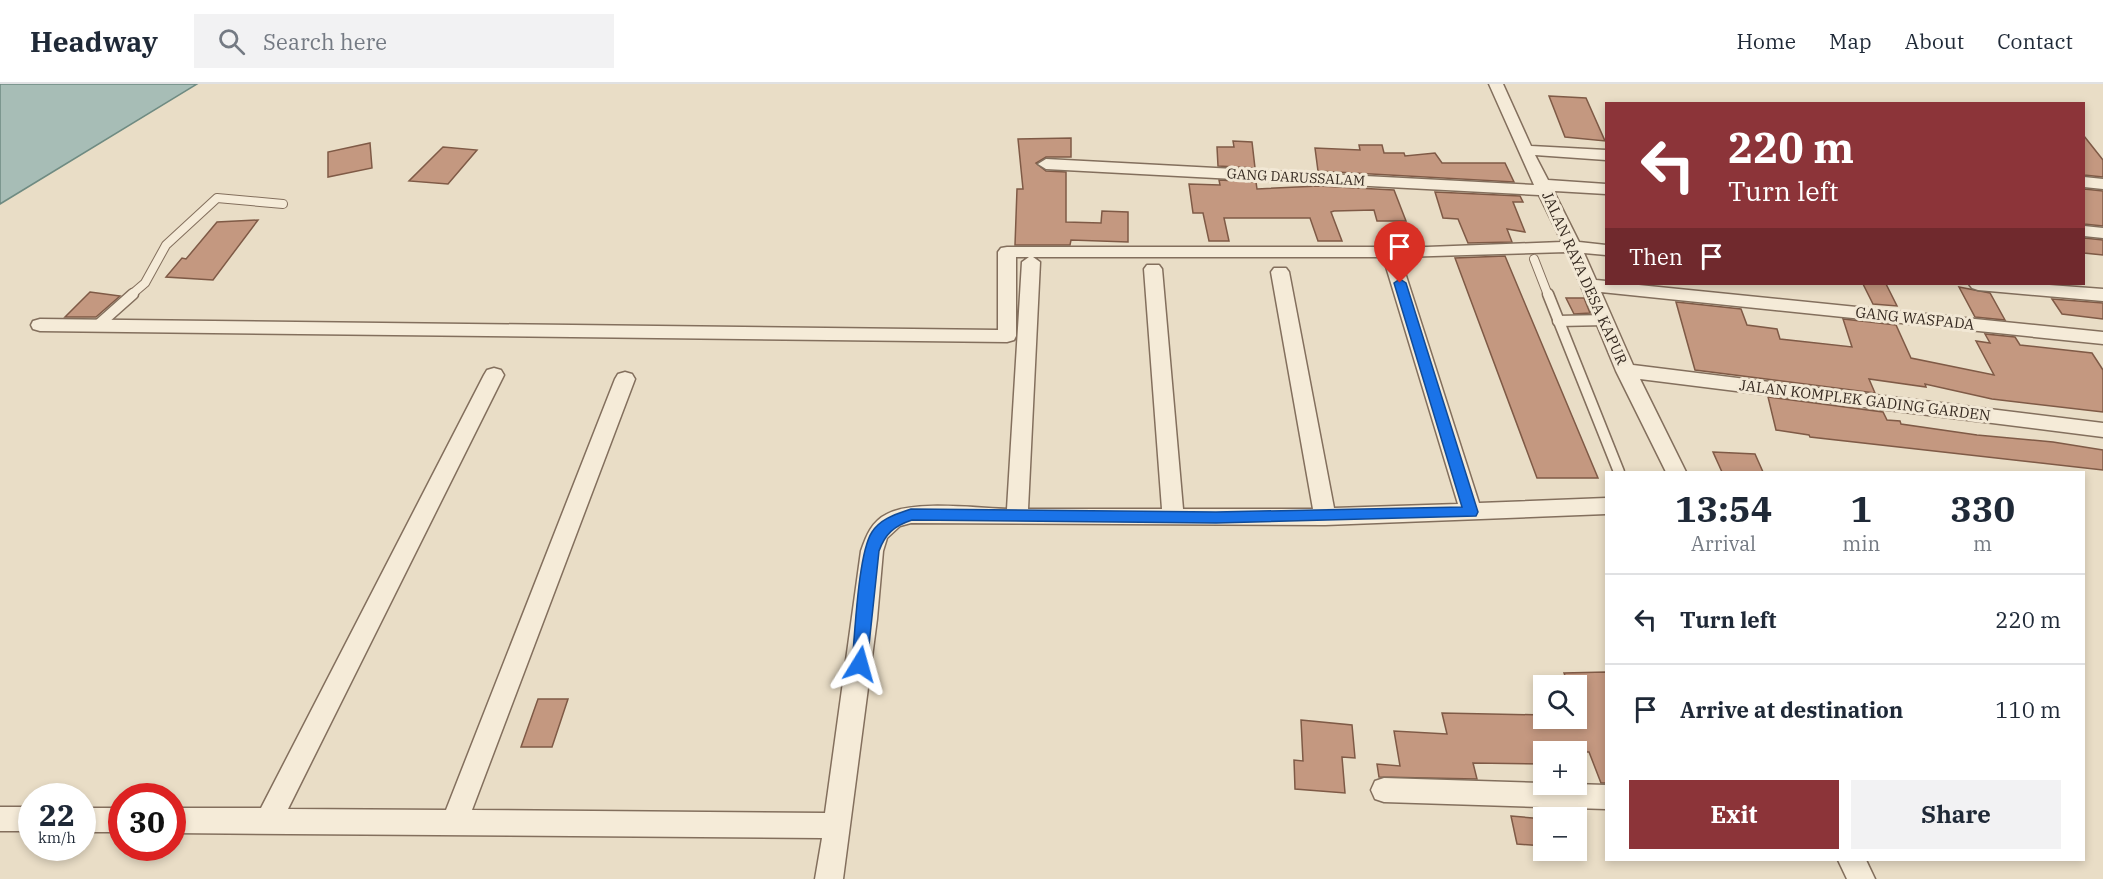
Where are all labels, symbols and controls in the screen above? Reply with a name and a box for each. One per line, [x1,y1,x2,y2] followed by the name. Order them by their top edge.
[194,14,614,68] search box
[30,23,158,60] text: Headway
[215,25,248,58] icon: search
[263,27,387,56] text: Search here
[1736,27,1796,55] text: Home
[1829,27,1872,55] text: Map
[1905,27,1964,55] text: About
[1997,27,2073,55] text: Contact
[1728,120,1854,175] text: 220 m
[1629,126,1707,204] icon: left
[1226,164,1366,190] street label: GANG DARUSSALAM
[1728,173,1839,208] text: Turn left
[1538,189,1632,367] street label: JALAN RAYA DESA KAPUR
[1374,221,1425,283] pin
[1383,230,1416,263] icon: arrive
[1695,240,1728,273] icon: arrive
[1629,242,1683,271] text: Then
[1855,302,1976,334] street label: GANG WASPADA
[1738,375,1992,425] street label: JALAN KOMPLEK GADING GARDEN
[1675,485,1772,532] text: 13:54
[1850,485,1872,532] text: 1
[1950,485,2015,532] text: 330
[1691,530,1756,557] text: Arrival
[1842,530,1880,557] text: min
[1973,530,1992,557] text: m
[1629,603,1662,636] icon: left
[1680,605,1776,634] text: Turn left
[1995,605,2061,634] text: 220 m
[828,632,892,696] position arrow
[1533,675,1587,861] map controls
[1533,675,1587,729] button: search
[1629,693,1662,726] icon: arrive
[1680,695,1903,724] text: Arrive at destination
[1995,695,2061,724] text: 110 m
[1533,741,1587,795] button: +
[1629,780,1839,849] button: Exit
[1851,780,2061,849] button: Share
[108,783,186,861] speed limit sign: 30
[39,795,75,834] text: 22
[1533,807,1587,861] button: −
[38,828,76,847] text: km/h

